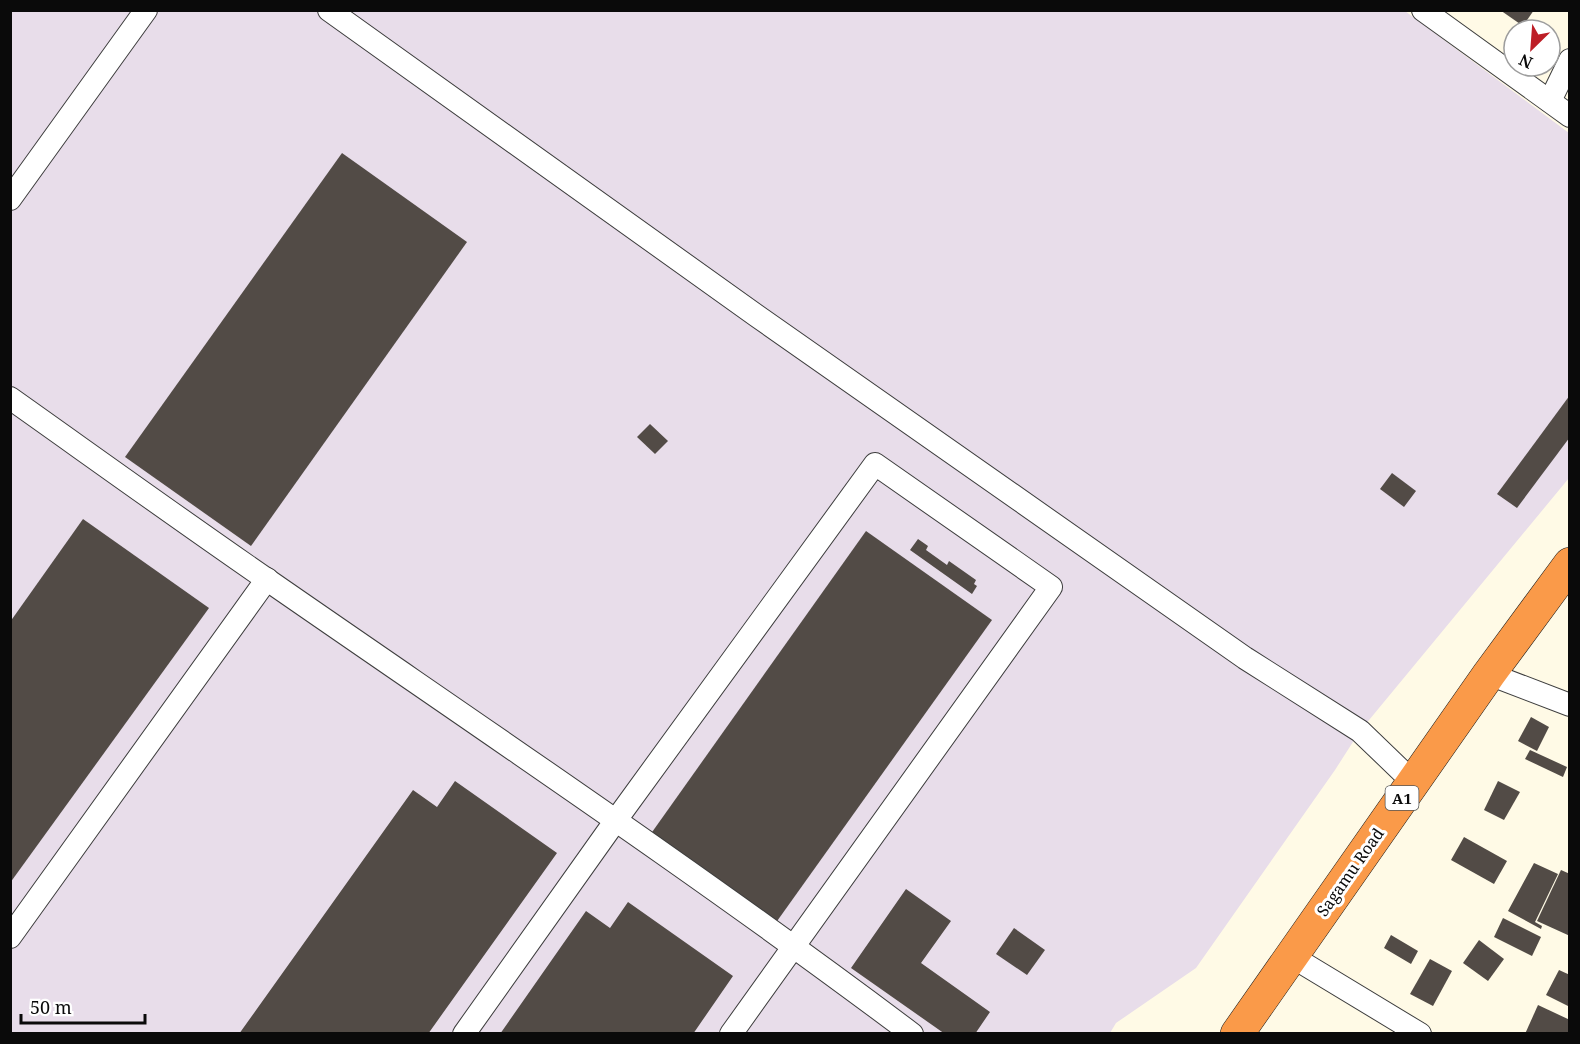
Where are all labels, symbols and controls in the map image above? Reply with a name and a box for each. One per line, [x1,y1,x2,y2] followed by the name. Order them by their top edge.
[1502,18,1562,78] north arrow
[1515,49,1536,74] text: N
[1386,786,1418,810] road number: A1
[1311,823,1389,921] street label: Sagamu Road
[21,987,146,1025] scale bar
[30,995,72,1019] text: 50 m

